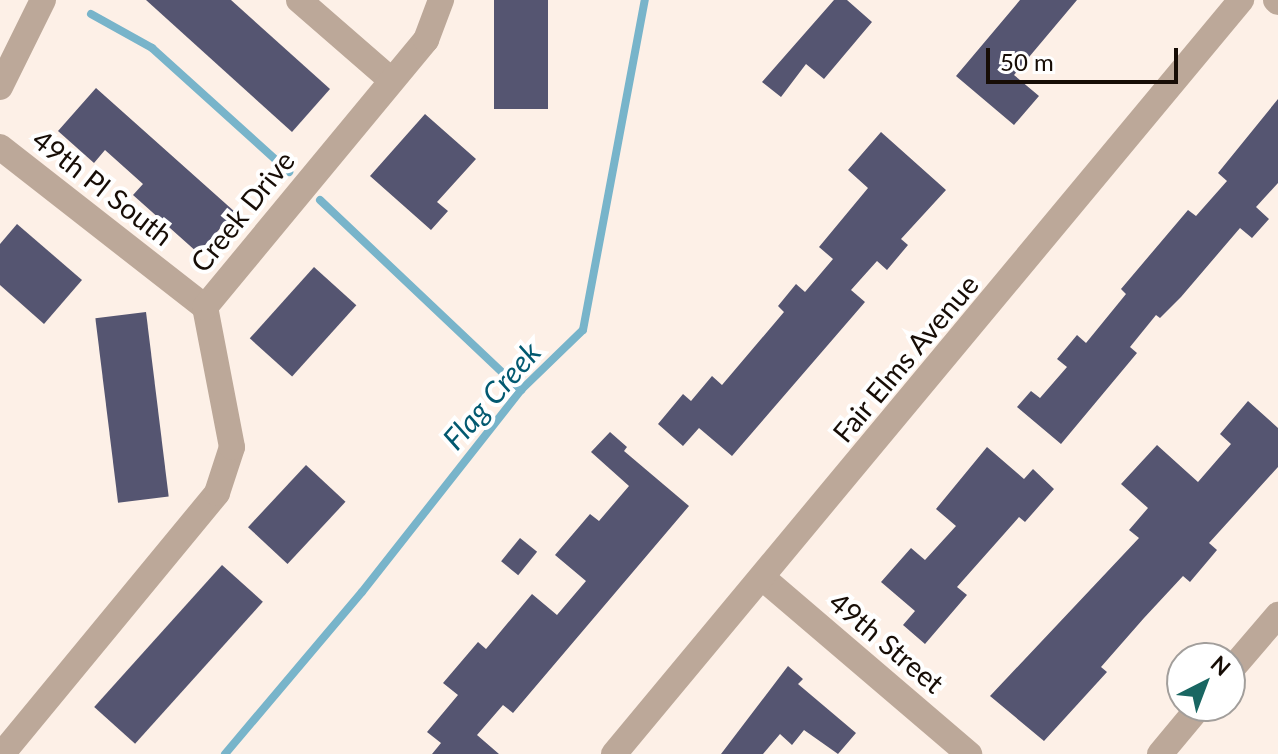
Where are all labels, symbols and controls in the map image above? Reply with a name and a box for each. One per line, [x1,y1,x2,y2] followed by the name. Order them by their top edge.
[990,32,1182,82] scale bar
[1000,47,1054,76] text: 50 m
[26,122,180,252] street label: 49th Pl South
[183,144,301,278] street label: Creek Drive
[825,267,985,449] street label: Fair Elms Avenue
[435,334,547,456] water label: Flag Creek
[823,584,951,700] street label: 49th Street
[1166,642,1246,722] north arrow
[1206,650,1236,681] text: N

